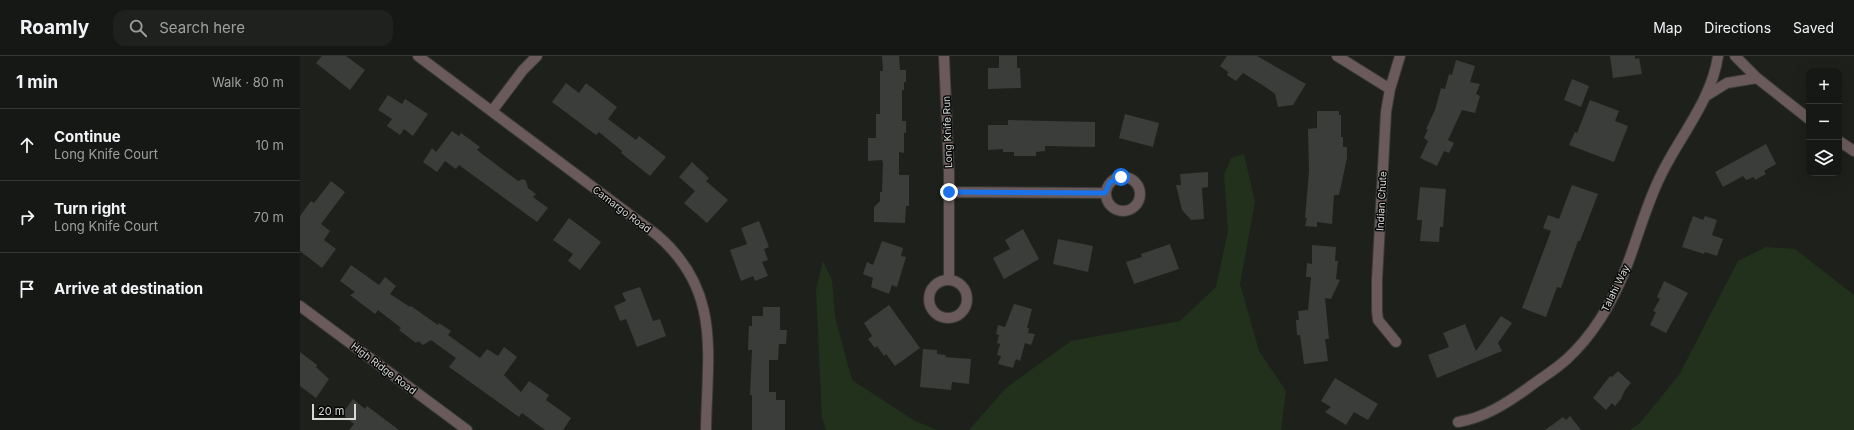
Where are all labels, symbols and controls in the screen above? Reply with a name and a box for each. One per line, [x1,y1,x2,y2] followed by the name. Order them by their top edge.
[113,10,393,46] search box
[20,16,89,39] text: Roamly
[127,17,149,39] icon: search
[159,18,245,37] text: Search here
[1653,19,1682,36] text: Map
[1704,19,1771,36] text: Directions
[1793,19,1834,36] text: Saved
[1806,68,1842,176] map controls
[1806,68,1842,104] button: +
[16,72,58,92] text: 1 min
[212,74,284,90] text: Walk · 80 m
[940,96,954,168] street label: Long Knife Run
[1806,104,1842,140] button: −
[54,127,121,146] text: Continue
[16,134,38,156] icon: ahead
[255,137,284,153] text: 10 m
[1806,140,1842,176] button: layers
[54,146,158,162] text: Long Knife Court
[1112,168,1130,186] route start
[1373,171,1389,231] street label: Indian Chute
[590,183,654,235] street label: Camargo Road
[940,183,958,201] route end
[54,199,126,218] text: Turn right
[16,206,38,228] icon: right
[254,209,284,225] text: 70 m
[54,218,158,234] text: Long Knife Court
[1598,262,1632,314] street label: Talahi Way
[16,278,38,300] icon: arrive
[54,279,203,298] text: Arrive at destination
[349,340,419,396] street label: High Ridge Road
[312,402,356,421] scale bar
[318,404,344,418] text: 20 m

